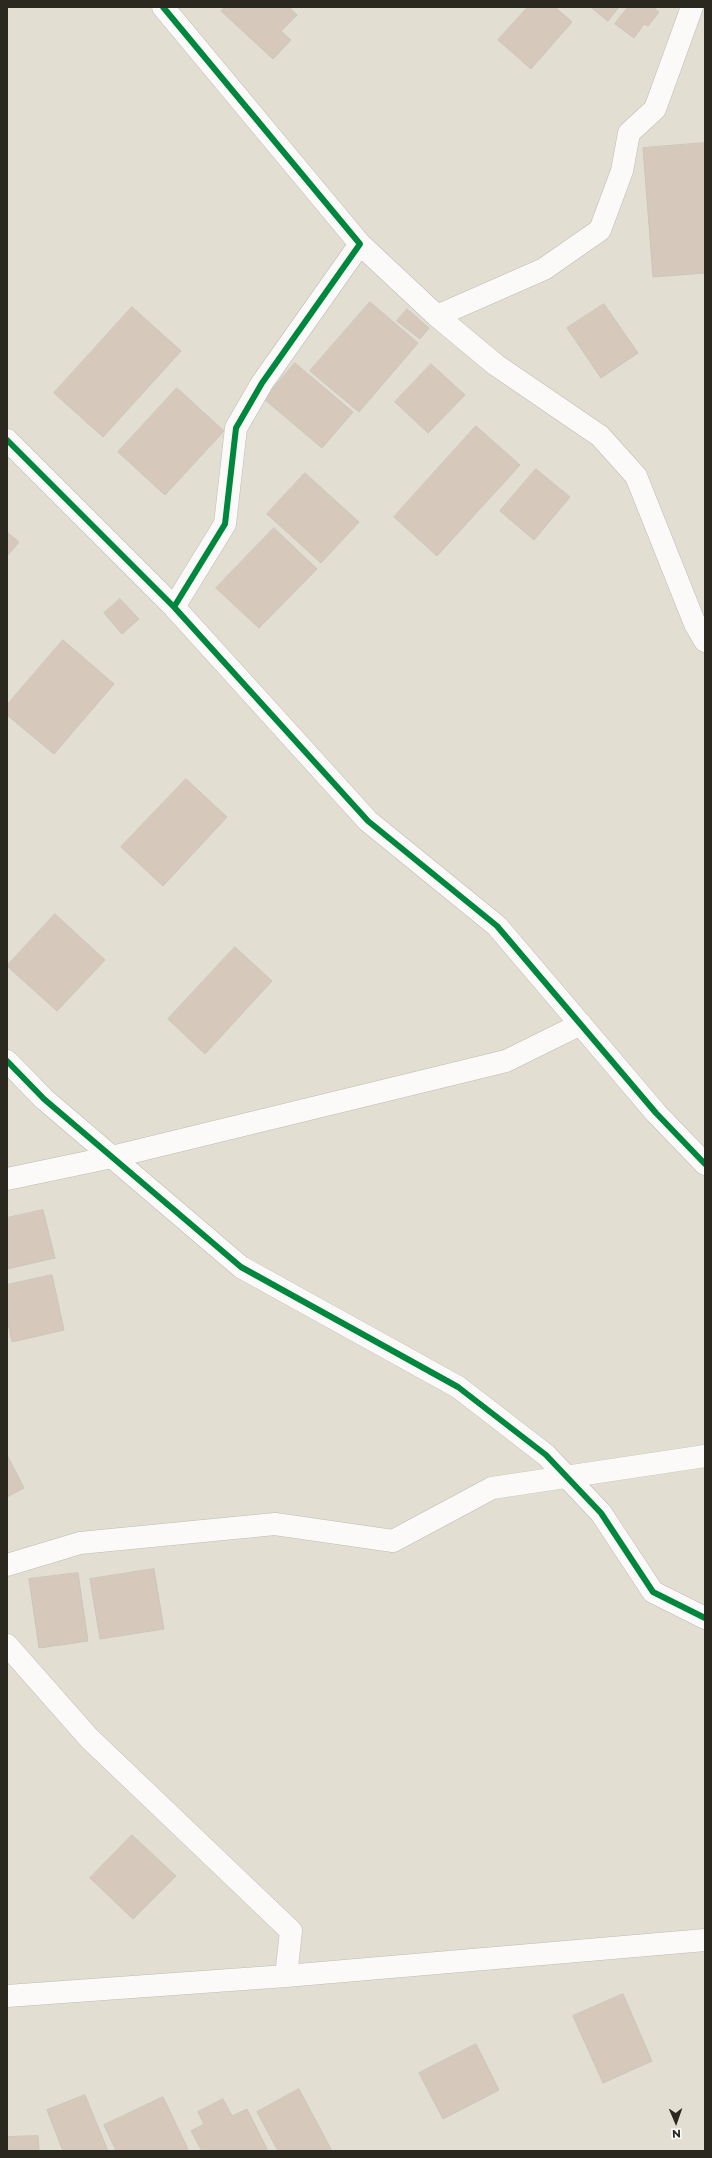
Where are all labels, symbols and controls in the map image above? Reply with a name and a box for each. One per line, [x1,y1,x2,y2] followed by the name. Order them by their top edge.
[656,2102,696,2142] north arrow
[672,2127,681,2141] text: N

